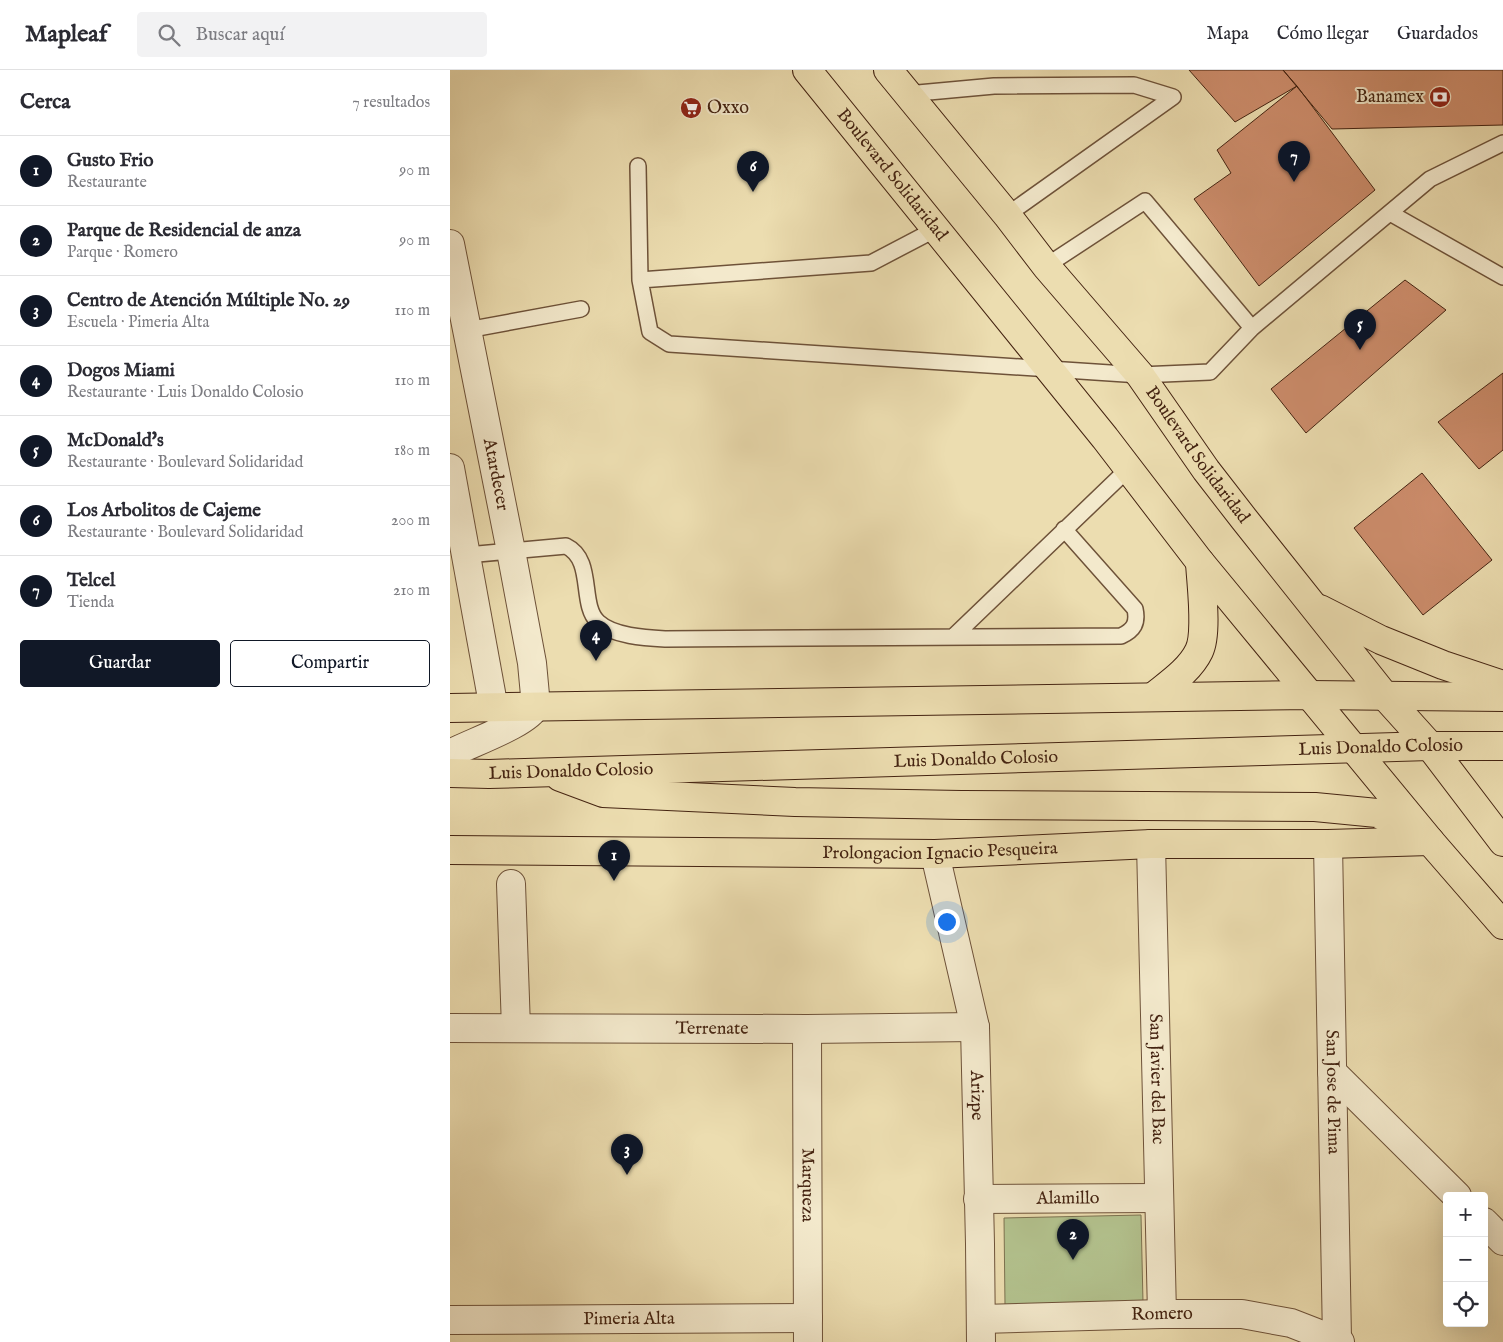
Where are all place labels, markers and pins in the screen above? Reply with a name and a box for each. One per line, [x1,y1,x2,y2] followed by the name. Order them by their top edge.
[1428,85,1452,109] bank icon: Banamex
[1356,86,1424,109] place label: Banamex
[679,96,703,120] supermarket icon: Oxxo
[707,97,749,120] place label: Oxxo
[1278,141,1310,182] pin: 7
[737,151,769,192] pin: 6
[1344,309,1376,350] pin: 5
[580,620,612,661] pin: 4
[598,840,630,881] pin: 1
[611,1134,643,1175] pin: 3
[1057,1219,1089,1260] pin: 2

